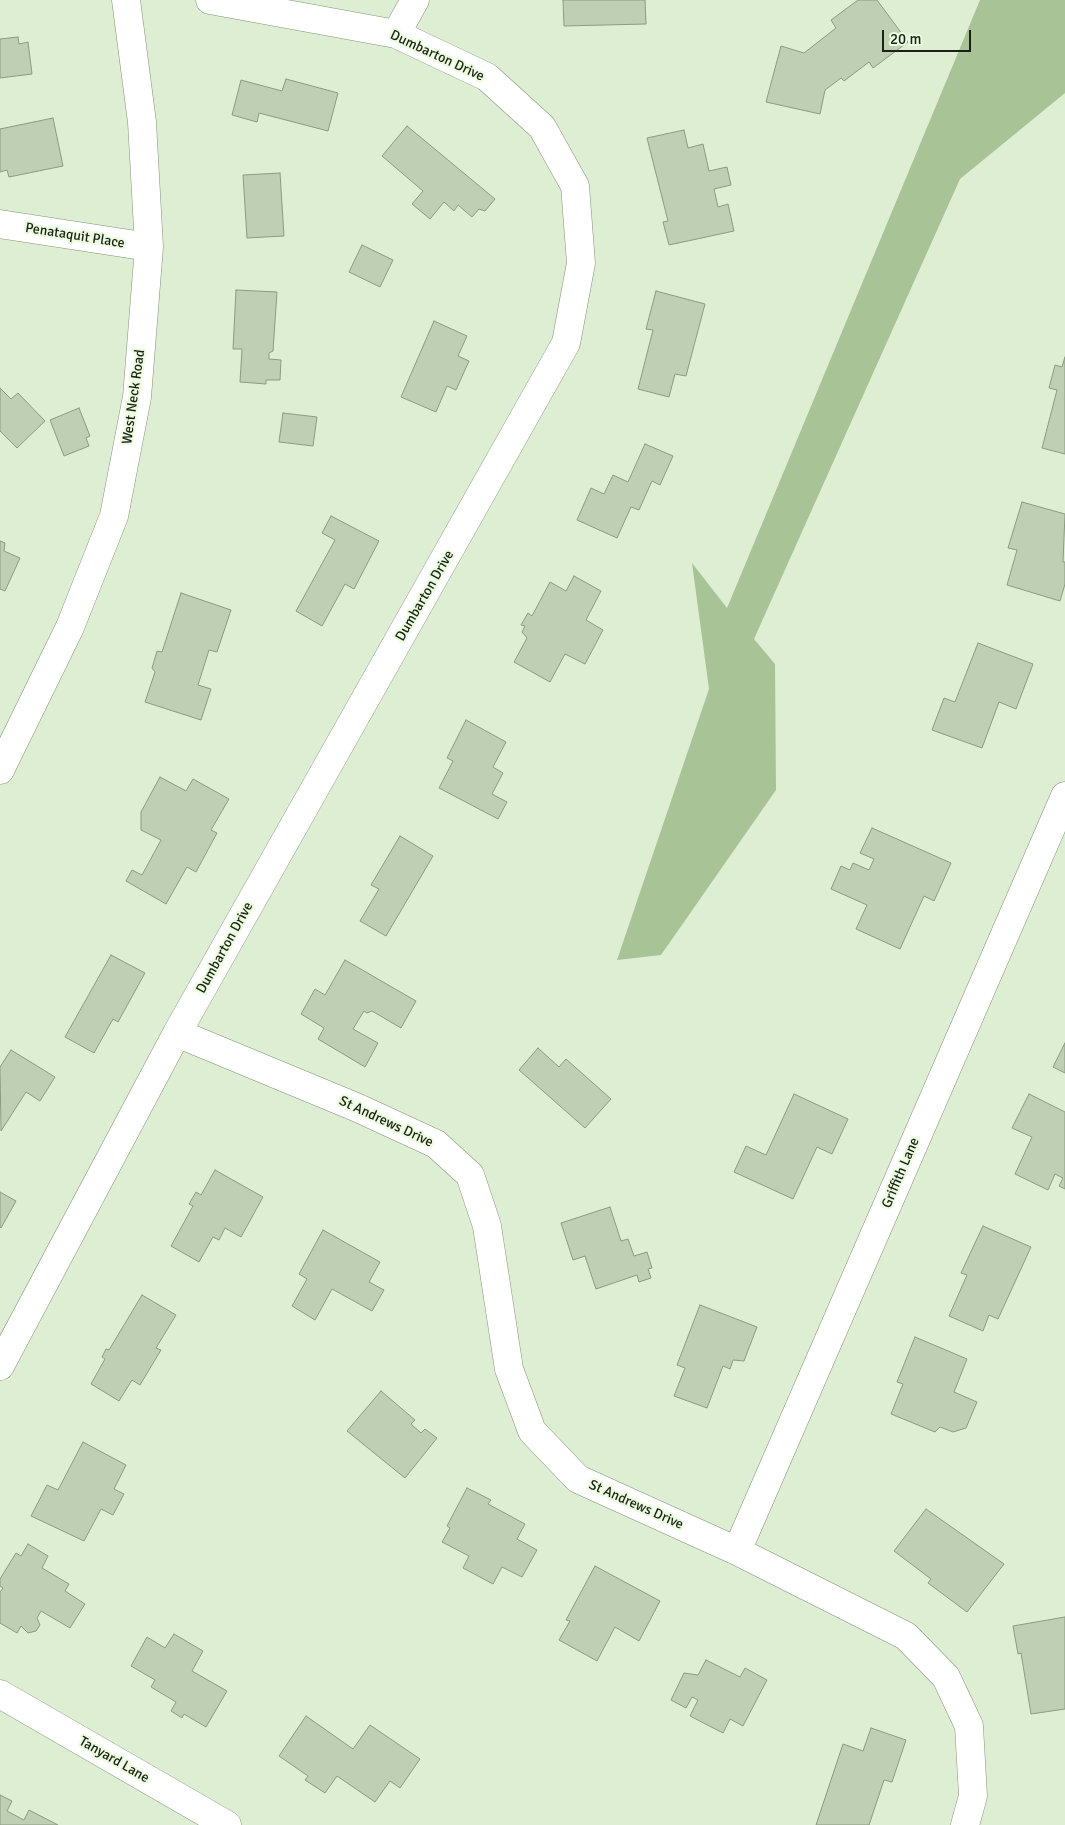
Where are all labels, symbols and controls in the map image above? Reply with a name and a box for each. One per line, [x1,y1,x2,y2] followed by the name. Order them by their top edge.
[885,20,974,52] scale bar
[387,27,487,85] street label: Dumbarton Drive
[890,30,921,48] text: 20 m
[24,220,126,252] street label: Penataquit Place
[119,348,149,446] street label: West Neck Road
[392,548,458,644] street label: Dumbarton Drive
[193,899,257,997] street label: Dumbarton Drive
[336,1093,436,1151] street label: St Andrews Drive
[879,1135,923,1211] street label: Griffith Lane
[586,1477,686,1533] street label: St Andrews Drive
[76,1733,152,1787] street label: Tanyard Lane

